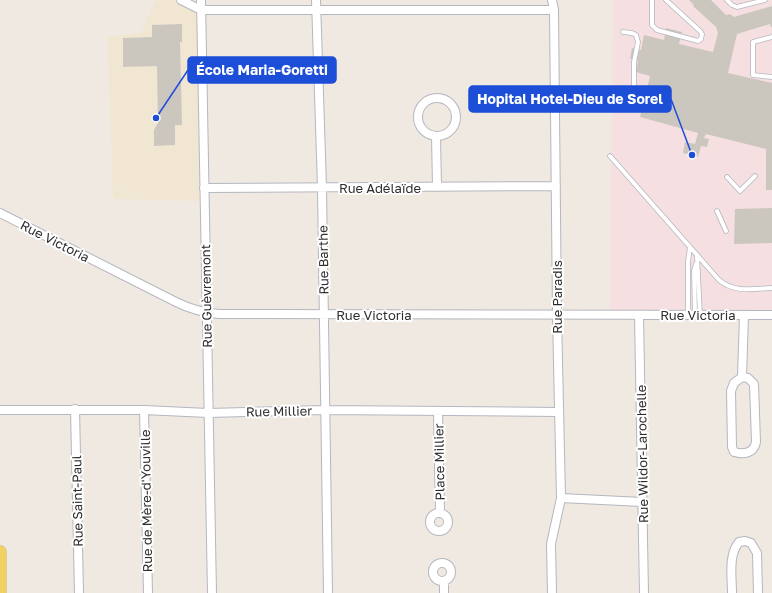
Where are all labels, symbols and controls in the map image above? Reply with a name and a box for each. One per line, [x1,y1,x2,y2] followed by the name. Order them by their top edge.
[188,57,336,83] callout: École Maria-Goretti
[196,61,328,78] text: École Maria-Goretti
[469,86,671,112] callout: Hopital Hotel-Dieu de Sorel
[477,90,663,107] text: Hopital Hotel-Dieu de Sorel
[339,180,421,196] street label: Rue Adélaïde
[18,217,92,265] street label: Rue Victoria
[314,225,332,295] street label: Rue Barthe
[197,244,215,348] street label: Rue Guèvremont
[549,260,565,334] street label: Rue Paradis
[336,307,412,323] street label: Rue Victoria
[660,307,736,323] street label: Rue Victoria
[633,385,651,523] street label: Rue Wildor-Larochelle
[246,402,312,420] street label: Rue Millier
[430,423,448,501] street label: Place Millier
[137,429,155,573] street label: Rue de Mère-d'Youville
[68,455,86,547] street label: Rue Saint-Paul

